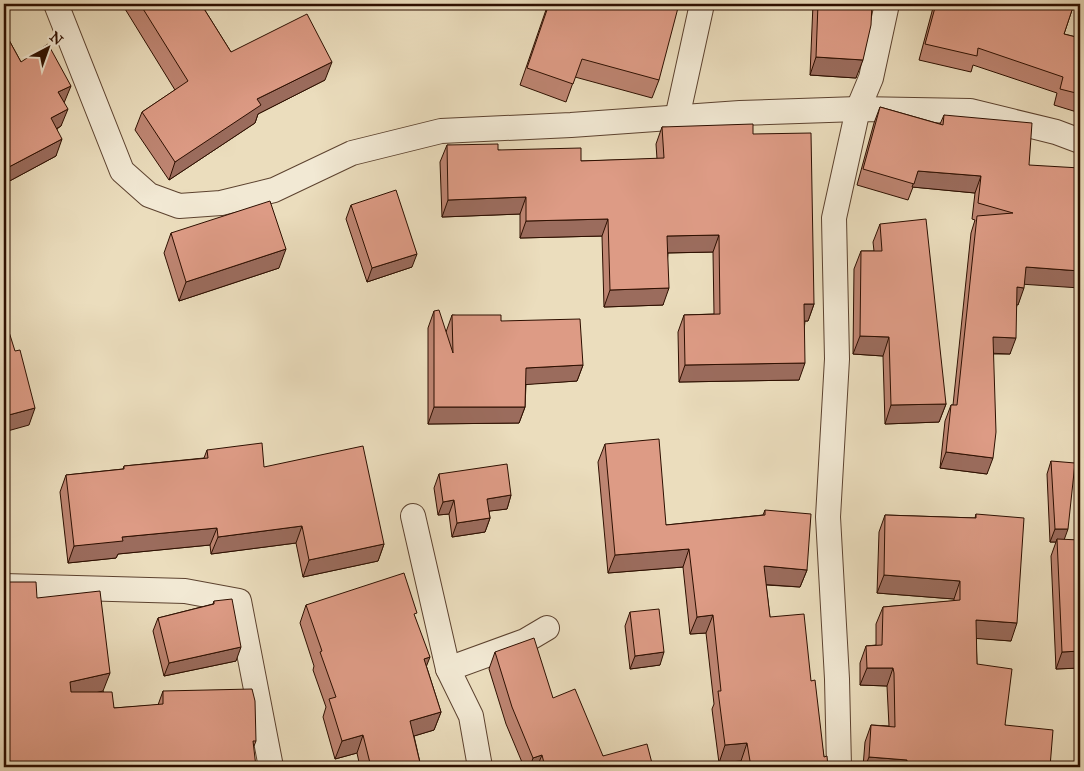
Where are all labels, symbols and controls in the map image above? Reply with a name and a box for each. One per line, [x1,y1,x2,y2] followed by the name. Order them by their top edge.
[22,22,72,72] north arrow
[46,28,66,49] text: N

